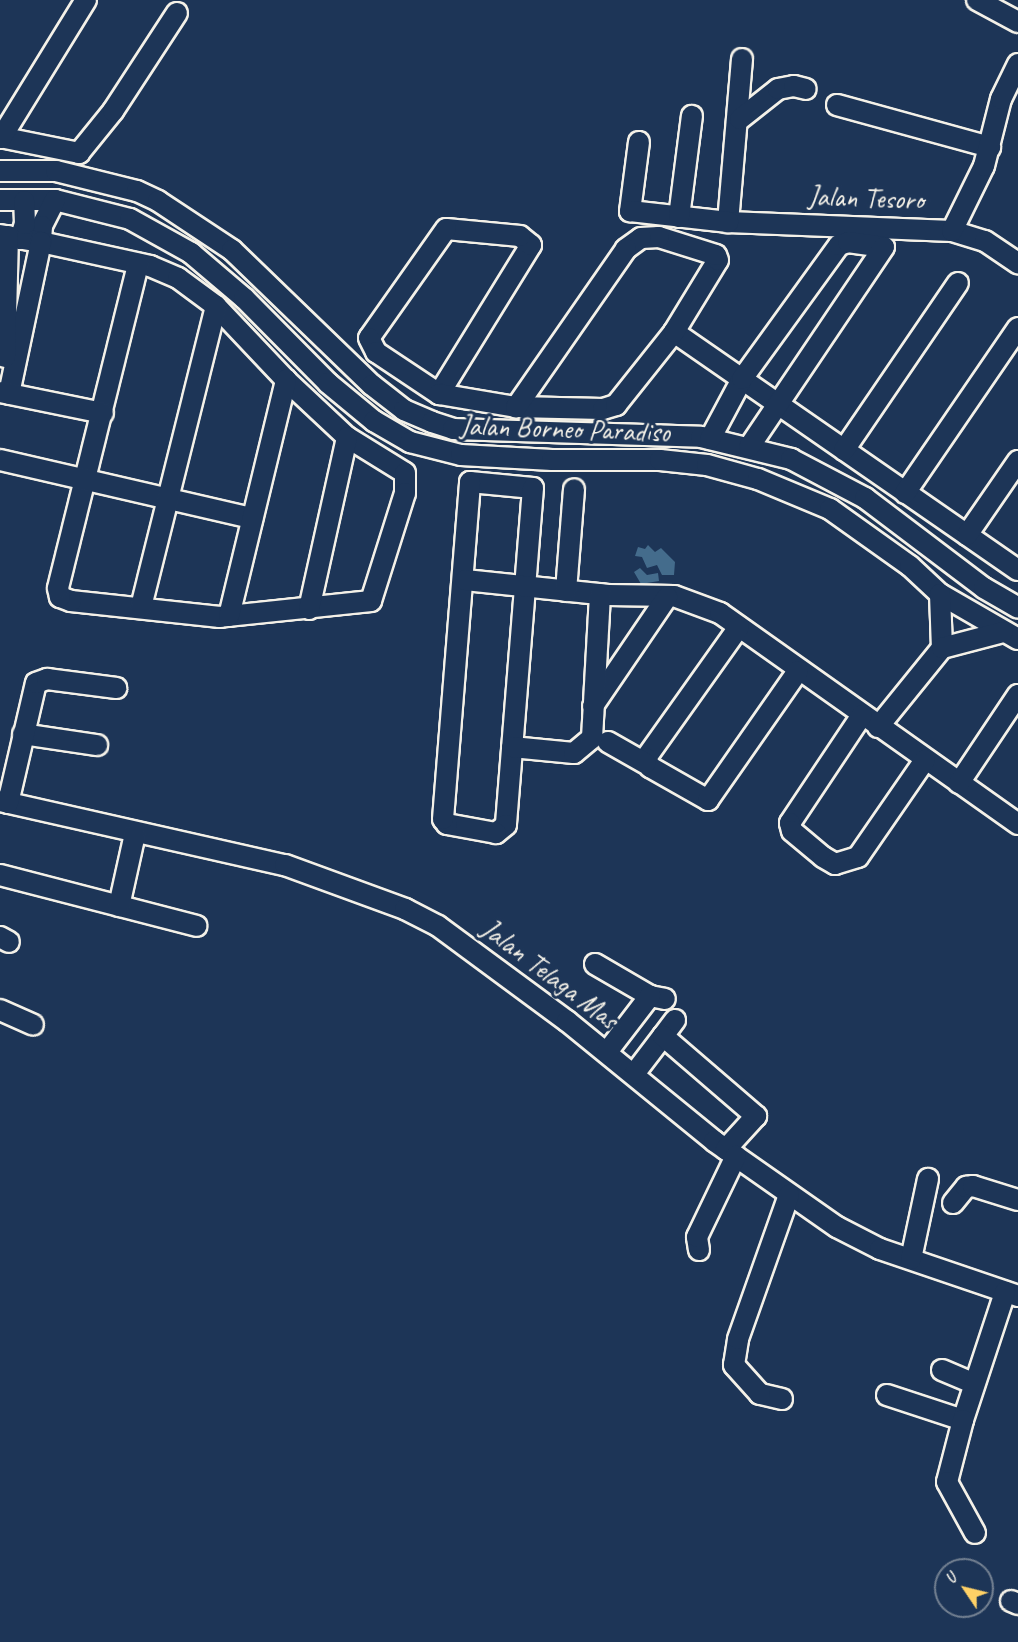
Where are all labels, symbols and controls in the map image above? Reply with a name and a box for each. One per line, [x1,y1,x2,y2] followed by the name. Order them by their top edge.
[808,179,924,217] street label: Jalan Tesoro
[460,409,670,449] street label: Jalan Borneo Paradiso
[475,912,625,1036] street label: Jalan Telaga Mas
[934,1558,994,1618] north arrow
[940,1570,961,1588] text: U

